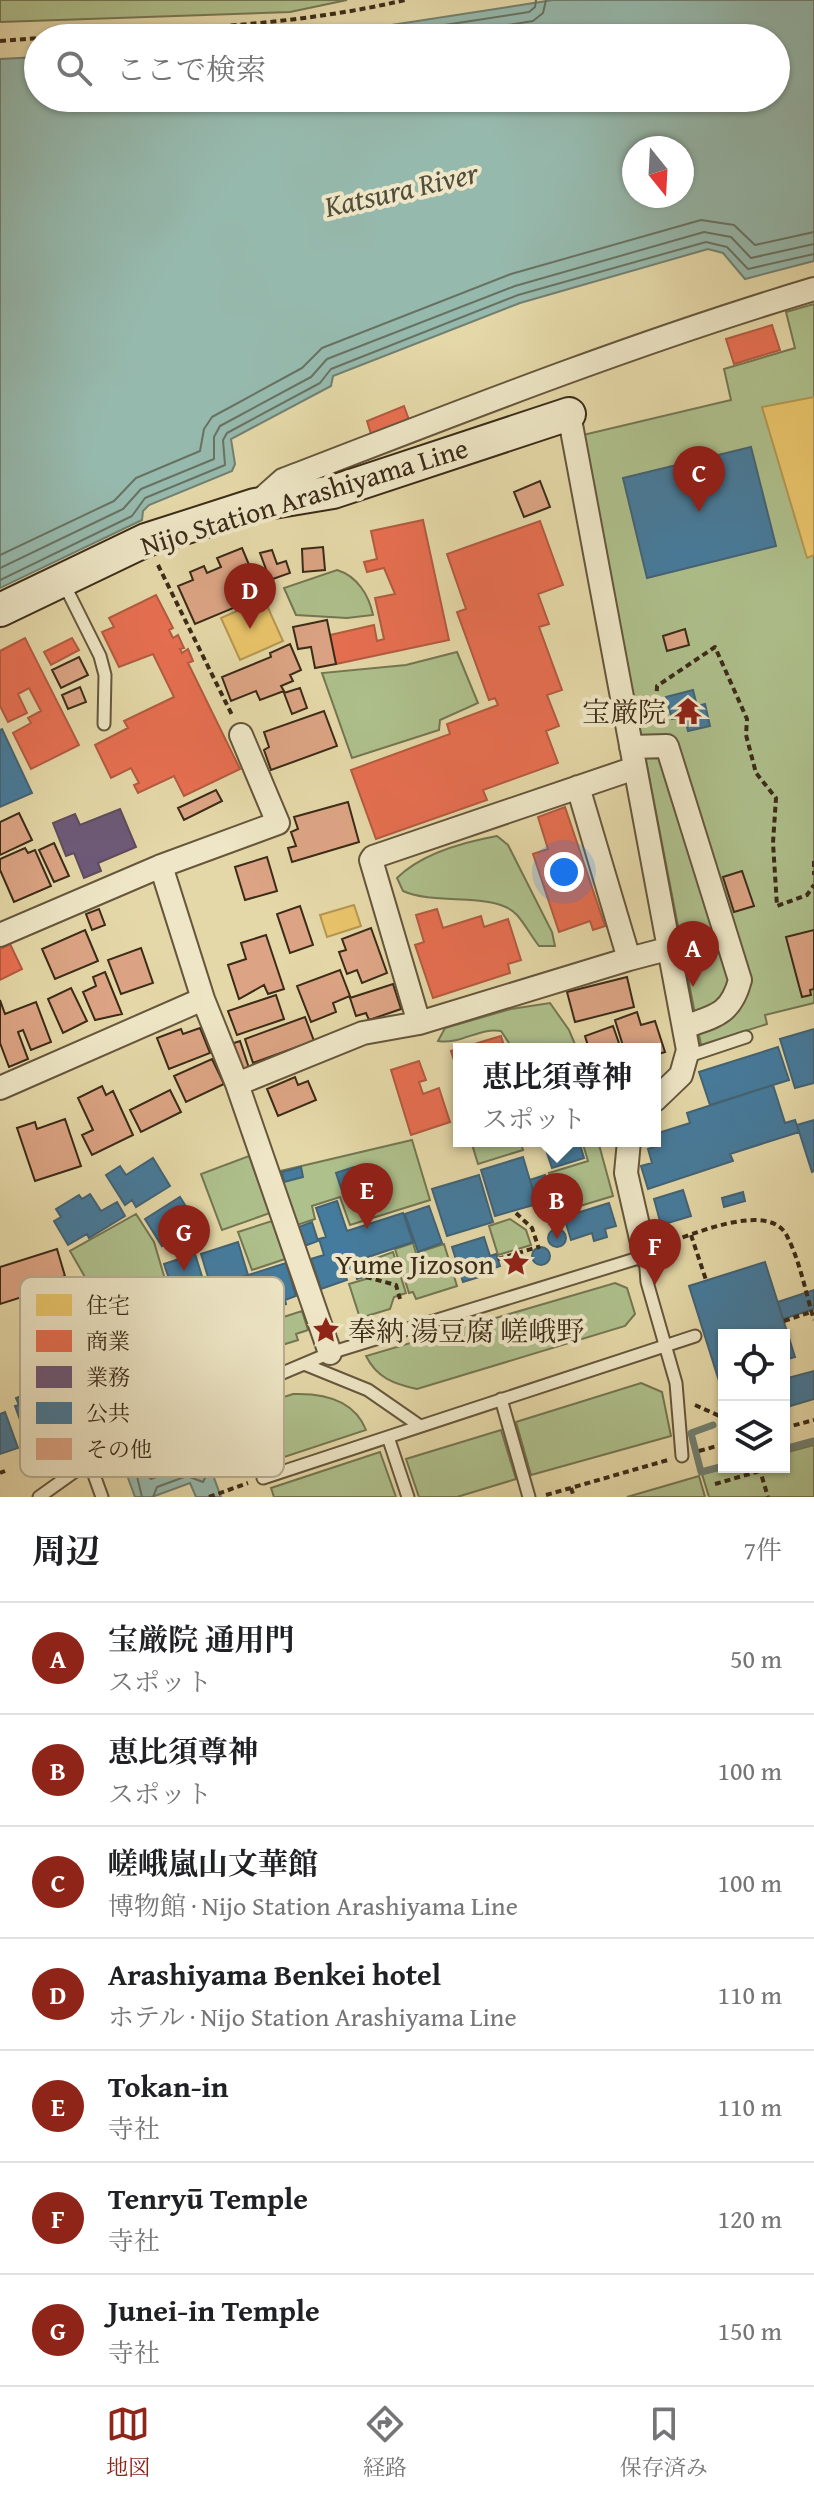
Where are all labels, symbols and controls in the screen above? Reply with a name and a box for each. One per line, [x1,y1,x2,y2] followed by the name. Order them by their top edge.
[24,24,790,112] search box
[52,46,96,90] icon: search
[116,47,266,91] text: ここで検索
[622,136,694,208] north arrow
[319,150,483,228] water label: Katsura River
[135,427,473,565] street label: Nijo Station Arashiyama Line
[673,446,725,512] pin: C
[224,563,276,629] pin: D
[582,691,666,732] place label: 宝厳院
[673,696,703,726] temple icon: 宝厳院
[544,852,584,892] your location
[667,921,719,987] pin: A
[453,1043,661,1147] popup
[482,1054,632,1098] text: 恵比須尊神
[482,1099,586,1138] text: スポット
[341,1163,393,1229] pin: E
[531,1173,583,1239] pin: B
[158,1205,210,1271] pin: G
[629,1219,681,1285] pin: F
[336,1243,494,1284] place label: Yume Jizoson
[501,1248,531,1278] place icon: Yume Jizoson
[20,1277,284,1477] legend
[86,1289,130,1321] text: 住宅
[348,1310,584,1351] place label: 奉納 湯豆腐 嵯峨野
[311,1315,341,1345] place icon: 奉納 湯豆腐 嵯峨野
[86,1325,130,1357] text: 商業
[718,1329,790,1473] map controls
[718,1329,790,1401] button: locate
[86,1361,130,1393] text: 業務
[86,1397,130,1429] text: 公共
[718,1401,790,1473] button: layers
[86,1433,152,1465] text: その他
[32,1526,100,1575] text: 周辺
[743,1530,782,1569] text: 7件
[108,1617,295,1661] text: 宝厳院 通用門
[50,1639,66,1678] text: A
[730,1639,782,1678] text: 50 m
[108,1662,212,1701] text: スポット
[108,1729,258,1773] text: 恵比須尊神
[50,1751,66,1790] text: B
[717,1751,782,1790] text: 100 m
[108,1774,212,1813] text: スポット
[108,1841,318,1885] text: 嵯峨嵐山文華館
[51,1863,65,1902] text: C
[717,1863,782,1902] text: 100 m
[108,1886,518,1925] text: 博物館 · Nijo Station Arashiyama Line
[108,1952,441,1996] text: Arashiyama Benkei hotel
[50,1975,66,2014] text: D
[717,1975,782,2014] text: 110 m
[108,1997,517,2036] text: ホテル · Nijo Station Arashiyama Line
[108,2064,229,2108] text: Tokan-in
[51,2087,65,2126] text: E
[717,2087,782,2126] text: 110 m
[108,2109,160,2148] text: 寺社
[108,2176,308,2220] text: Tenryū Temple
[51,2199,65,2238] text: F
[717,2199,782,2238] text: 120 m
[108,2221,160,2260] text: 寺社
[108,2288,320,2332] text: Junei-in Temple
[50,2311,66,2350] text: G
[717,2311,782,2350] text: 150 m
[108,2333,160,2372] text: 寺社
[106,2402,150,2483] tab: 地図
[363,2402,407,2483] tab: 経路
[620,2402,708,2483] tab: 保存済み

